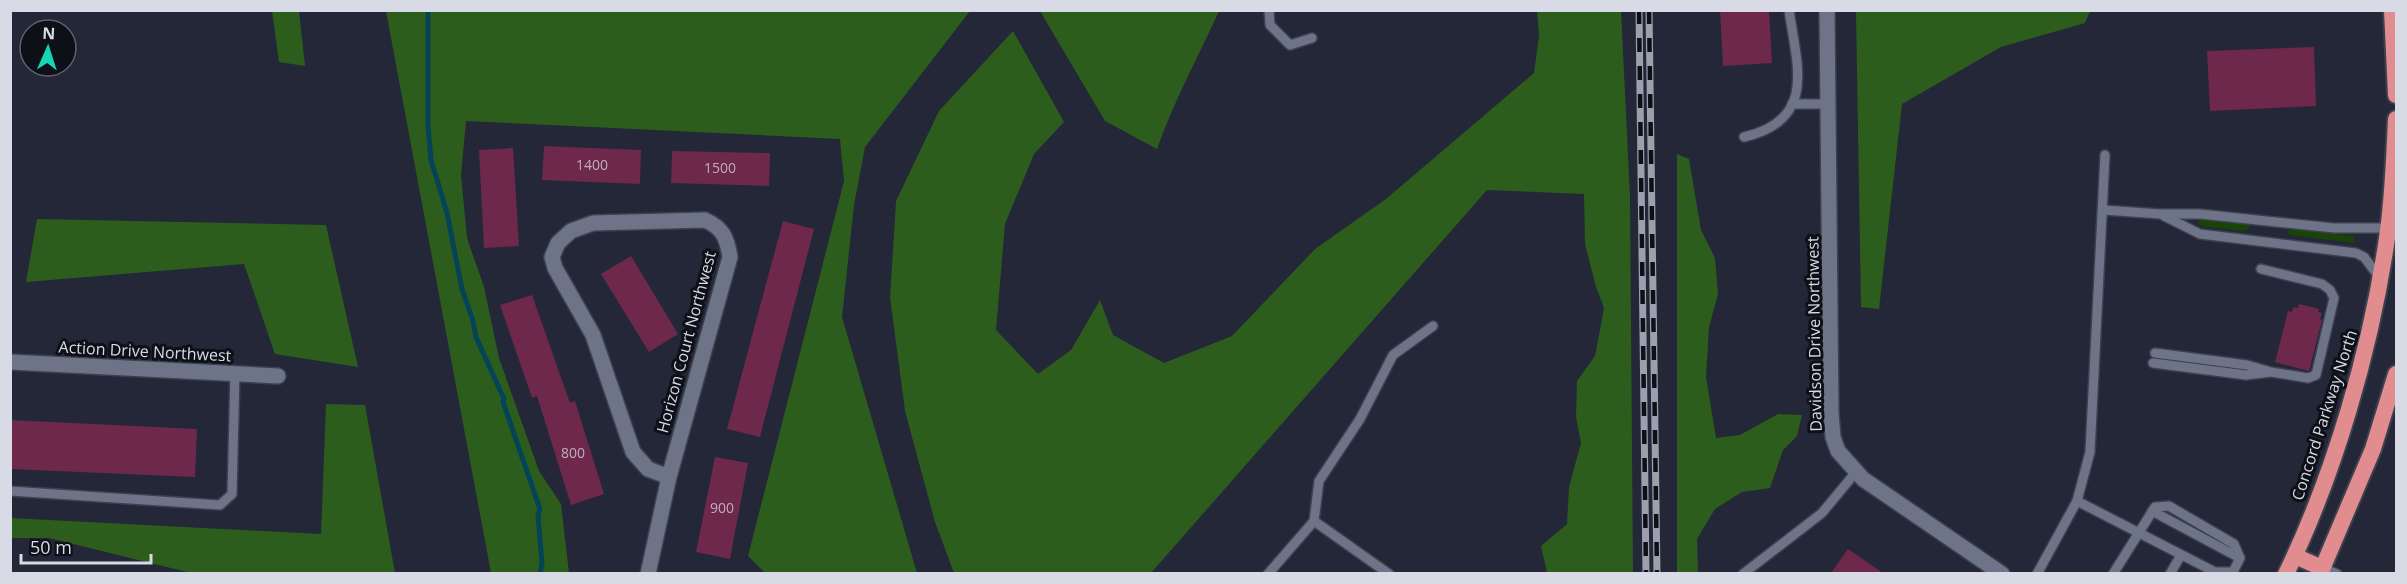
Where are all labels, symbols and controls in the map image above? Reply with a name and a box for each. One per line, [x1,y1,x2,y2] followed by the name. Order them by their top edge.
[18,18,78,78] north arrow
[42,22,56,44] text: N
[576,155,608,174] house number: 1400
[704,158,736,177] house number: 1500
[1801,236,1827,432] street label: Davidson Drive Northwest
[651,248,721,435] street label: Horizon Court Northwest
[2286,327,2362,503] street label: Concord Parkway North
[58,335,232,367] street label: Action Drive Northwest
[561,443,585,462] house number: 800
[710,498,734,517] house number: 900
[21,527,152,565] scale bar
[30,535,72,559] text: 50 m

